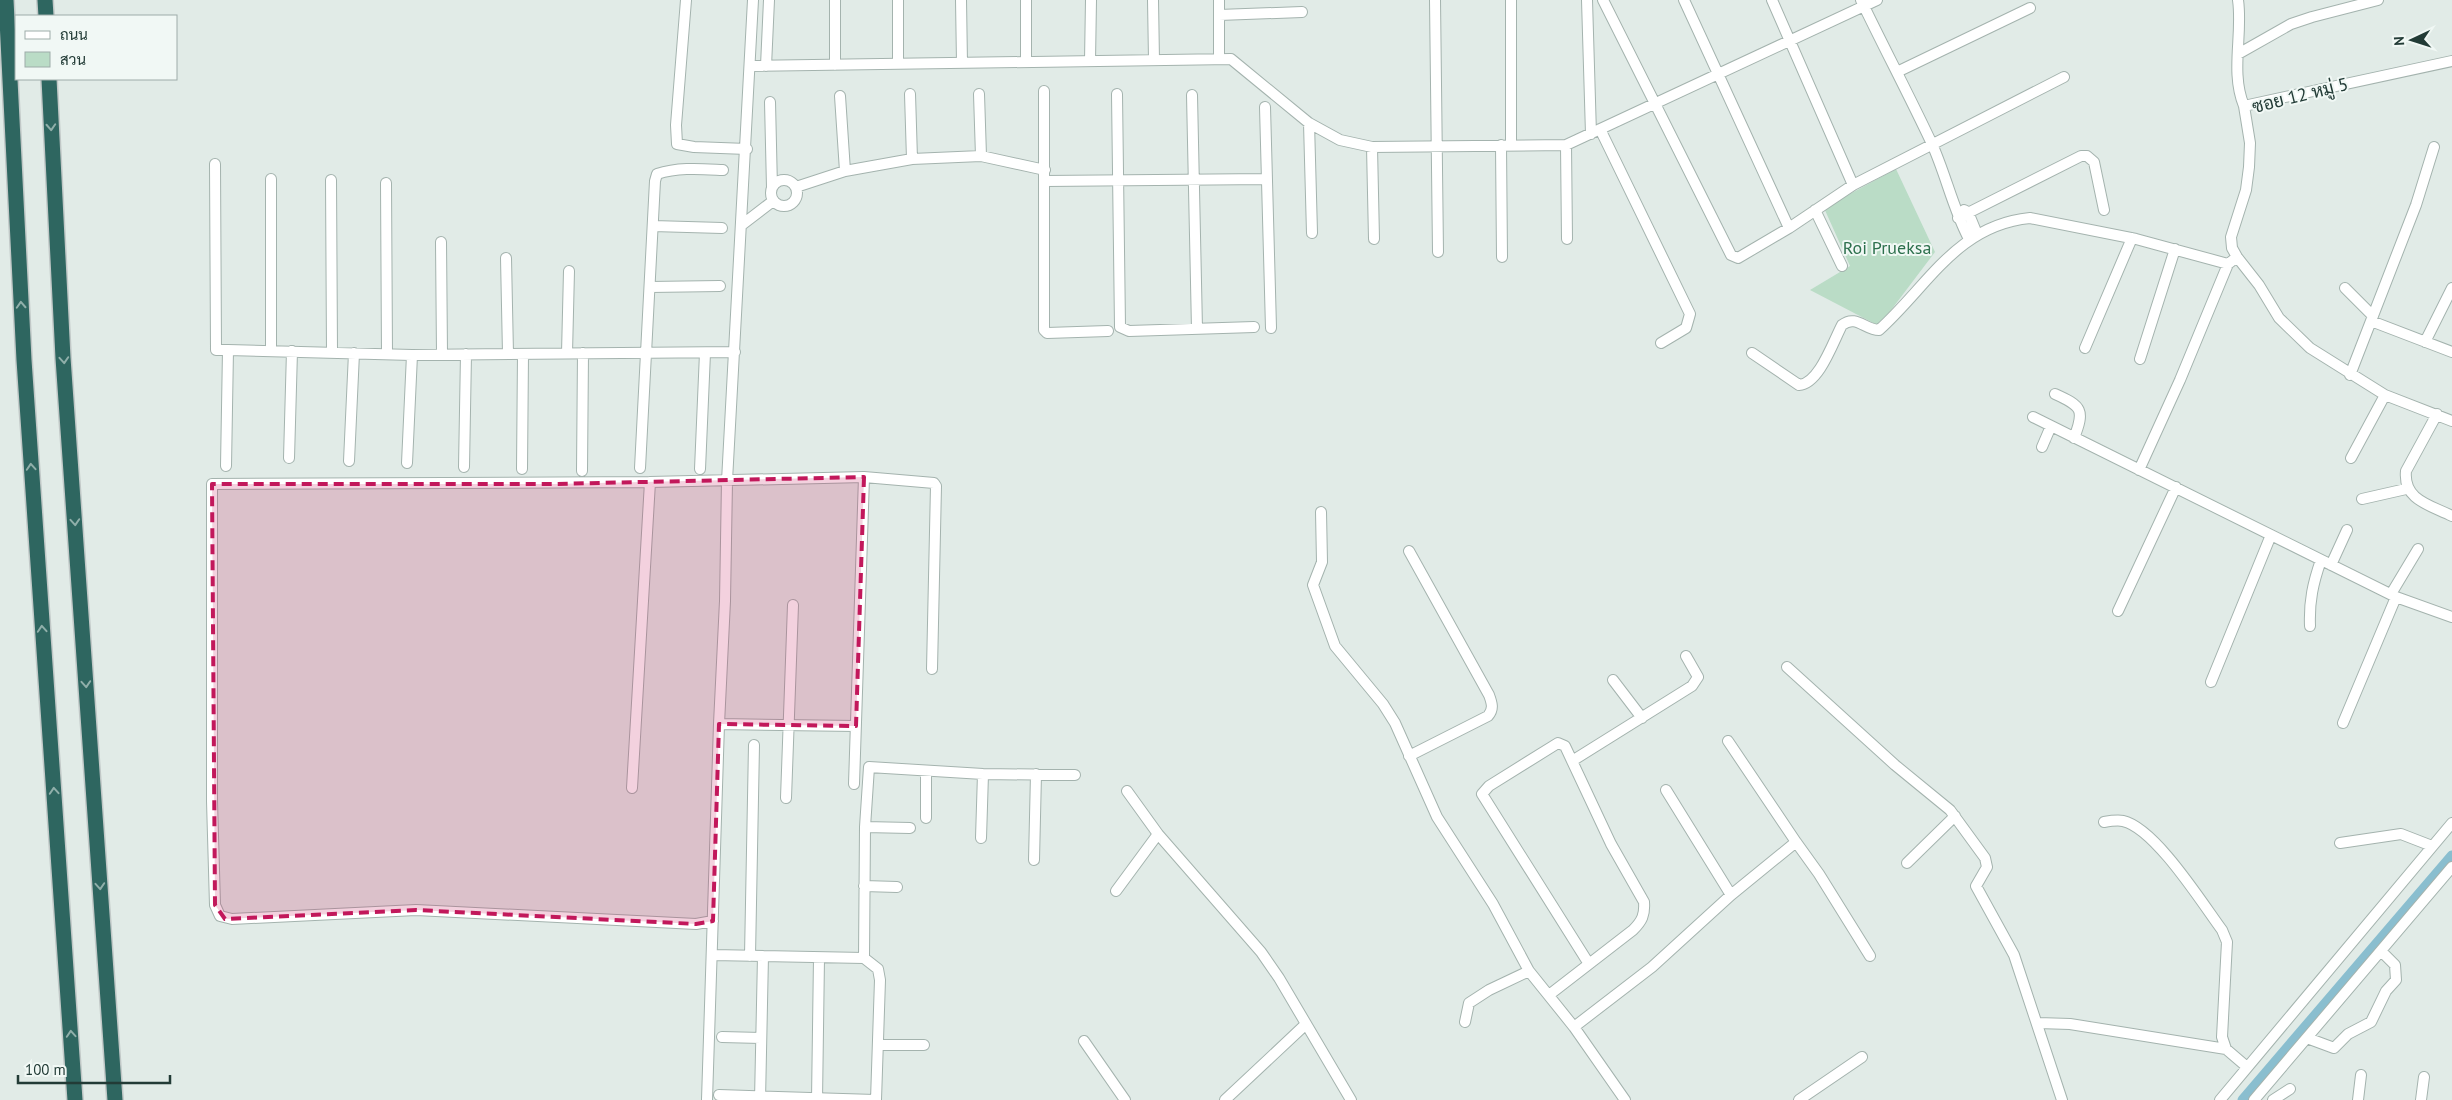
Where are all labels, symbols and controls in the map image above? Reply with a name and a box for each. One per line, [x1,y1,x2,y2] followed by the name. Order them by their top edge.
[15,15,178,80] legend
[2387,15,2437,65] north arrow
[60,25,88,44] text: ถนน
[2390,36,2408,46] text: N
[60,50,86,69] text: สวน
[2250,72,2351,120] street label: ซอย 12 หมู่ 5
[46,124,57,132] one-way arrow
[1843,236,1931,259] park label: Roi Prueksa
[15,301,26,309] one-way arrow
[58,356,69,364] one-way arrow
[26,463,37,471] one-way arrow
[69,518,80,526] one-way arrow
[37,625,48,633] one-way arrow
[80,680,91,688] one-way arrow
[48,787,59,795] one-way arrow
[94,882,105,890] one-way arrow
[65,1030,76,1038] one-way arrow
[18,1052,170,1084] scale bar
[25,1060,66,1079] text: 100 m

